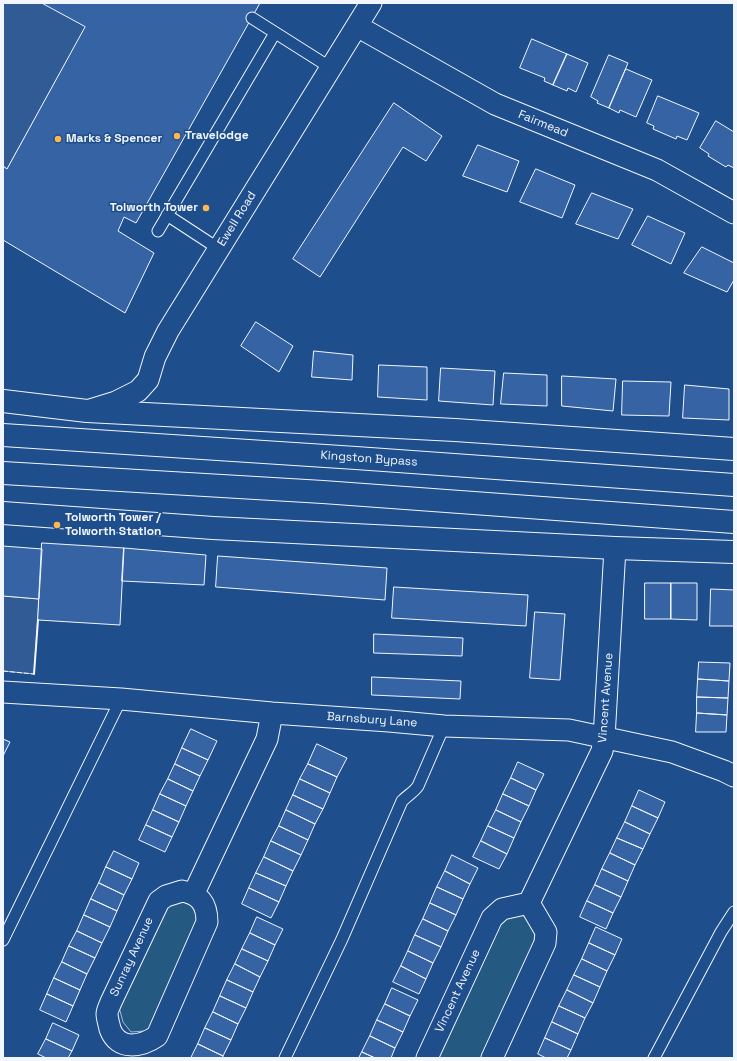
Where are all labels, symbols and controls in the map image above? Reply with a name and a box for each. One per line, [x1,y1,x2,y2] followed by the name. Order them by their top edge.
[516,107,570,141] street label: Fairmead
[185,129,249,143] place label: Travelodge
[172,131,182,141] marker: Travelodge
[66,132,162,146] place label: Marks & Spencer
[53,134,63,144] marker: Marks & Spencer
[215,189,259,249] street label: Ewell Road
[110,201,198,215] place label: Tolworth Tower
[201,203,211,213] marker: Tolworth Tower
[320,448,418,470] street label: Kingston Bypass
[65,511,162,539] place label: Tolworth Tower / Tolworth Station
[52,520,62,530] marker: Tolworth Tower / Tolworth Station
[596,653,616,743] street label: Vincent Avenue
[326,710,418,730] street label: Barnsbury Lane
[107,915,157,999] street label: Sunray Avenue
[432,947,484,1035] street label: Vincent Avenue

